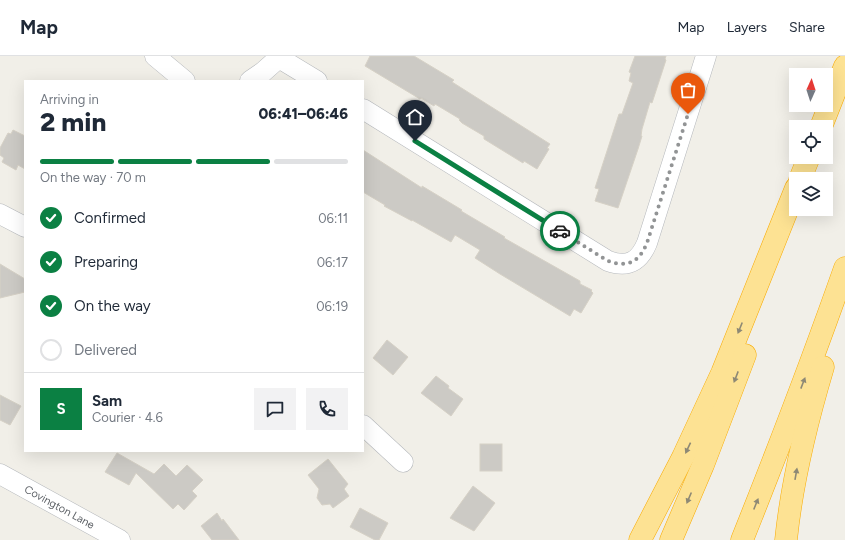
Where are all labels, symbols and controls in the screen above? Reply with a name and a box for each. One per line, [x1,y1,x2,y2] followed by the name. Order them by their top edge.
[20,16,58,39] text: Map
[677,19,705,36] text: Map
[727,19,767,36] text: Layers
[789,19,825,36] text: Share
[789,68,833,112] north arrow
[789,68,833,216] map controls
[671,73,705,114] pin
[677,79,699,101] icon: bag
[40,92,99,107] text: Arriving in
[398,100,432,141] pin
[259,105,348,123] text: 06:41–06:46
[40,106,106,138] text: 2 min
[404,106,426,128] icon: home
[789,120,833,164] button: locate
[40,170,146,185] text: On the way · 70 m
[789,172,833,216] button: layers
[40,207,62,229] icon: check
[74,209,146,227] text: Confirmed
[318,211,348,226] text: 06:11
[540,211,580,251] courier
[549,220,571,242] icon: car
[40,251,62,273] icon: check
[74,253,138,271] text: Preparing
[317,255,348,270] text: 06:17
[40,295,62,317] icon: check
[74,297,151,315] text: On the way
[316,299,348,314] text: 06:19
[736,323,742,335] one-way arrow
[74,341,137,359] text: Delivered
[733,372,739,384] one-way arrow
[801,376,807,388] one-way arrow
[254,388,296,430] button: chat
[306,388,348,430] button: phone
[92,392,122,410] text: Sam
[56,400,66,418] text: S
[92,410,163,425] text: Courier · 4.6
[685,442,691,453] one-way arrow
[793,468,799,480] one-way arrow
[22,483,97,532] street label: Covington Lane
[686,493,692,504] one-way arrow
[754,497,760,509] one-way arrow

